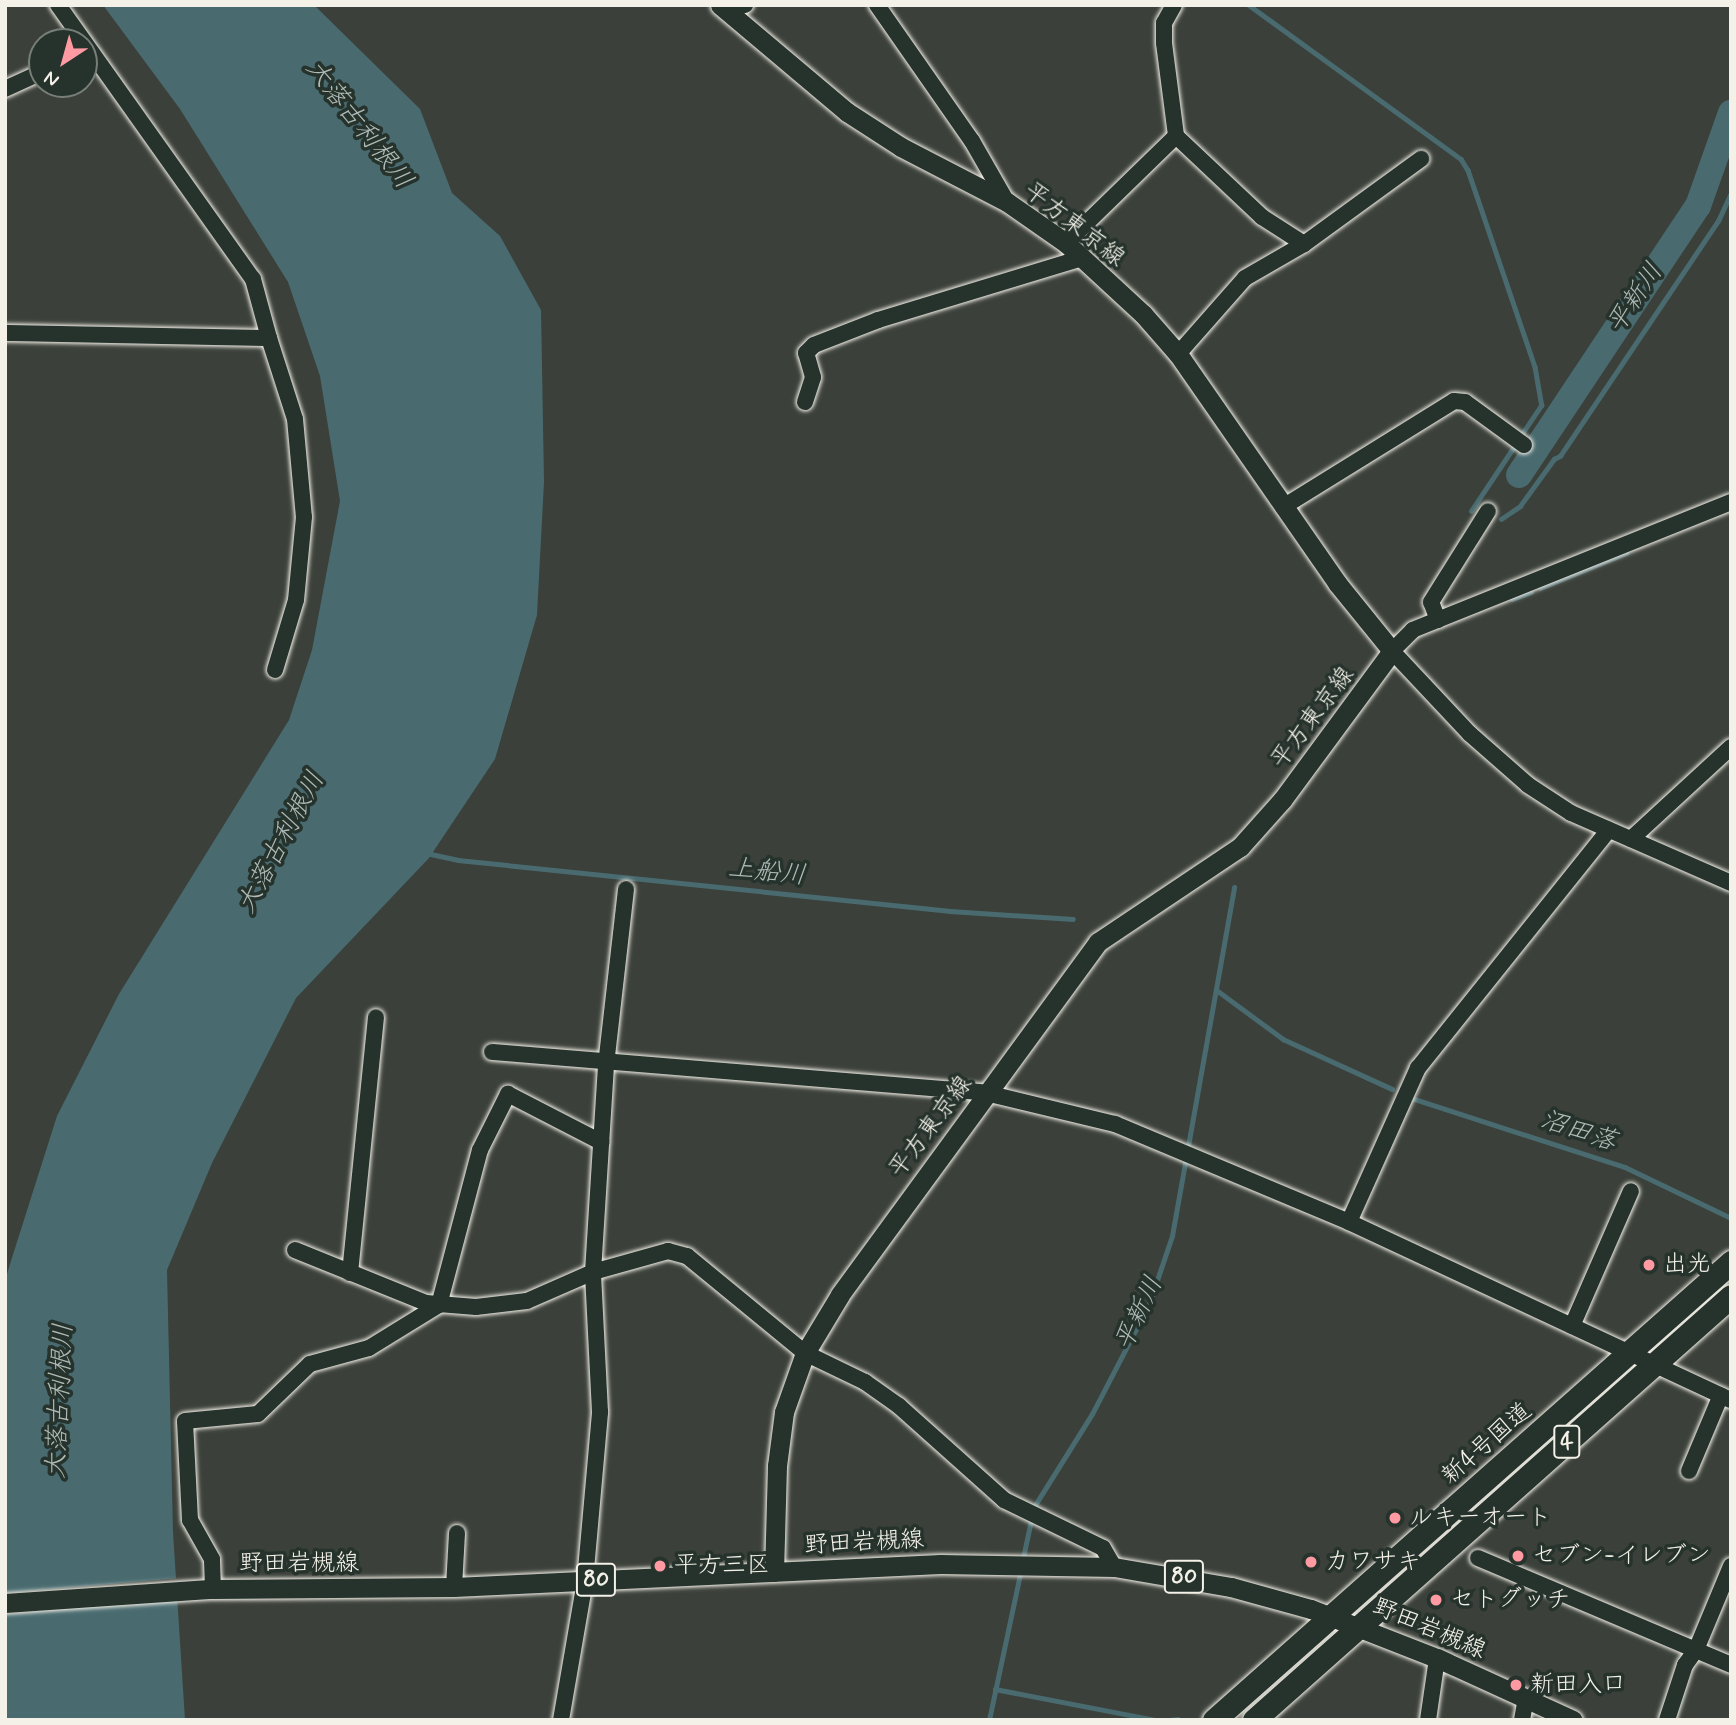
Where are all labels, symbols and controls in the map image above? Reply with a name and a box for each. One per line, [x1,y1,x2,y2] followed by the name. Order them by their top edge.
[28,28,98,98] north arrow
[298,54,418,196] water label: 大落古利根川
[39,65,64,93] text: N
[1018,177,1130,273] street label: 平方東京線
[1601,258,1671,340] water label: 平新川
[1265,661,1361,775] street label: 平方東京線
[232,767,332,919] water label: 大落古利根川
[727,853,807,893] water label: 上船川
[883,1070,979,1184] street label: 平方東京線
[1536,1105,1620,1159] water label: 沼田落
[1663,1251,1711,1279] place label: 出光
[1641,1257,1657,1273] marker: 出光
[1109,1272,1171,1356] water label: 平新川
[41,1322,81,1480] water label: 大落古利根川
[1436,1397,1538,1491] street label: 新4号国道
[1553,1422,1581,1462] road number: 4
[1409,1504,1553,1532] place label: ルキーオート
[1387,1510,1403,1526] marker: ルキーオート
[803,1525,925,1561] street label: 野田岩槻線
[1532,1542,1711,1570] place label: セブン-イレブン
[1325,1548,1421,1576] place label: カワサキ
[1510,1548,1526,1564] marker: セブン-イレブン
[239,1550,359,1578] street label: 野田岩槻線
[674,1552,770,1580] place label: 平方三区
[1303,1554,1319,1570] marker: カワサキ
[652,1558,668,1574] marker: 平方三区
[1163,1558,1205,1596] road number: 80
[575,1560,617,1600] road number: 80
[1450,1586,1570,1614] place label: セトグッチ
[1368,1592,1490,1666] street label: 野田岩槻線
[1428,1592,1444,1608] marker: セトグッチ
[1530,1671,1626,1699] place label: 新田入口
[1508,1677,1524,1693] marker: 新田入口

